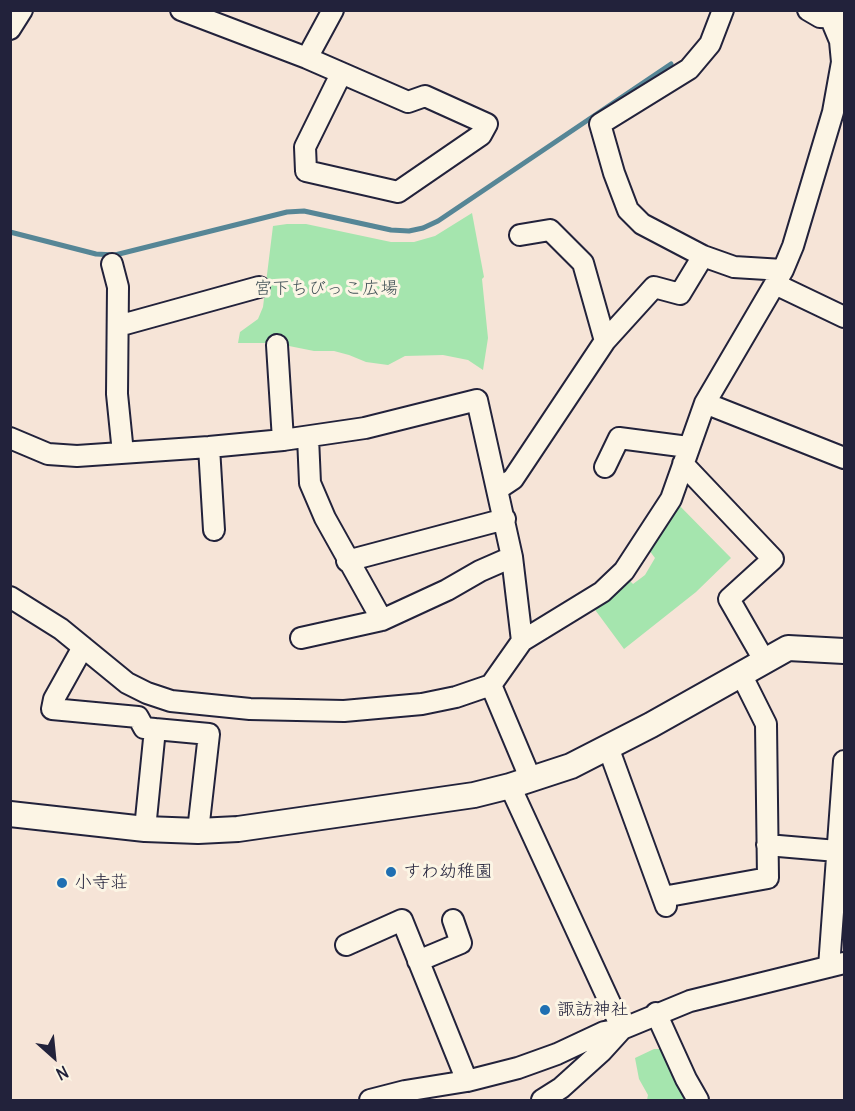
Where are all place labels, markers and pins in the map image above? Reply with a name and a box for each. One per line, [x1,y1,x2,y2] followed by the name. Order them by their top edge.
[403,861,493,883] place label: すわ幼稚園
[384,865,398,879] marker: すわ幼稚園
[74,872,128,894] place label: 小寺荘
[55,876,69,890] marker: 小寺荘
[557,999,629,1021] place label: 諏訪神社
[538,1003,552,1017] marker: 諏訪神社

